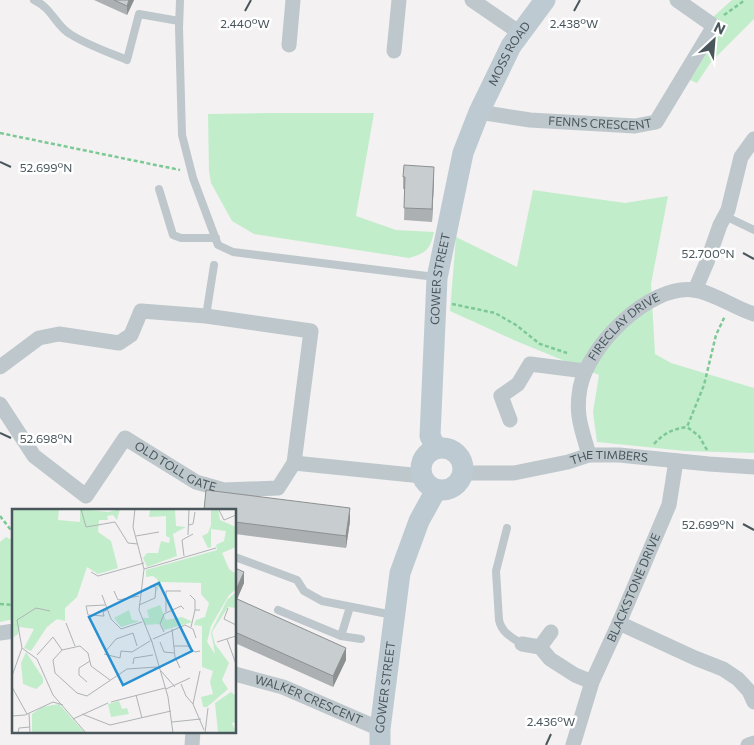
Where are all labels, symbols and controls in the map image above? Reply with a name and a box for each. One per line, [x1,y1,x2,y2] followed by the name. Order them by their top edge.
[689,15,739,65] north arrow
[220,16,270,30] text: 2.440°W
[550,16,598,30] text: 2.438°W
[485,18,533,88] street label: MOSS ROAD
[711,18,728,38] text: N
[548,113,653,132] street label: FENNS CRESCENT
[20,160,72,174] text: 52.699°N
[427,231,452,325] street label: GOWER STREET
[682,246,734,260] text: 52.700°N
[585,289,662,363] street label: FIRECLAY DRIVE
[20,431,72,445] text: 52.698°N
[132,438,218,493] street label: OLD TOLL GATE
[568,447,649,467] street label: THE TIMBERS
[12,509,236,732] inset map
[682,517,734,531] text: 52.699°N
[603,531,662,644] street label: BLACKSTONE DRIVE
[372,640,397,734] street label: GOWER STREET
[253,672,365,727] street label: WALKER CRESCENT
[527,714,575,728] text: 2.436°W

